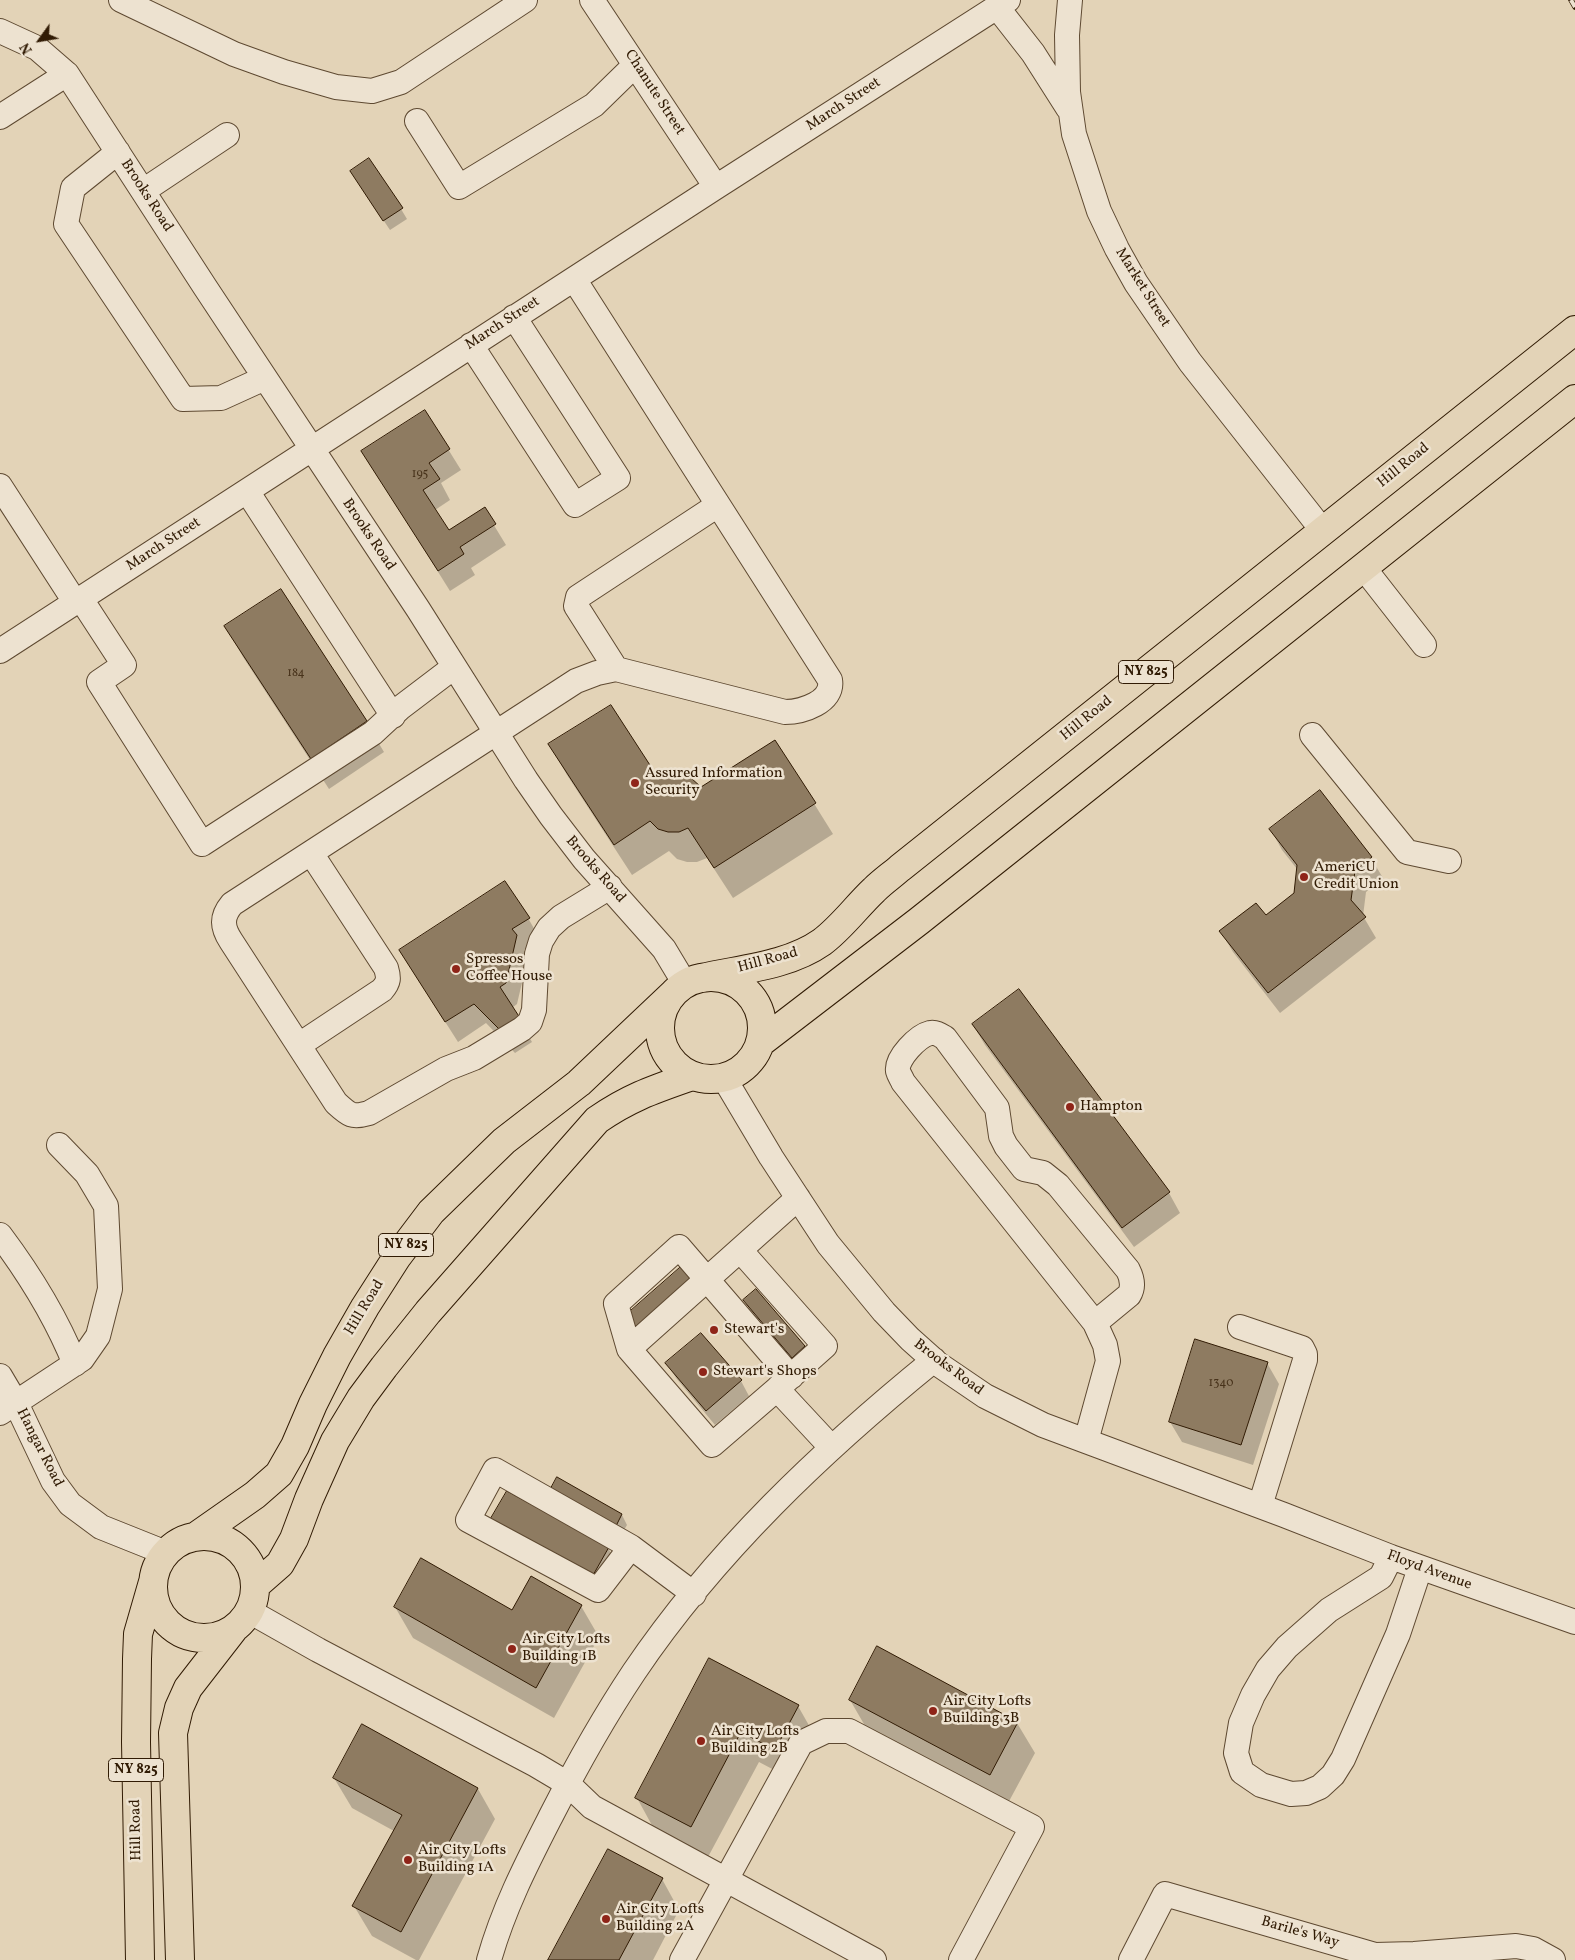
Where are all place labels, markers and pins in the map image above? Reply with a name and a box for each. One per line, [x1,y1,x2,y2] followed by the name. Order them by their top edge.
[645,765,783,800] place label: Assured Information Security
[629,777,641,789] marker: Assured Information Security
[1314,859,1399,894] place label: AmeriCU Credit Union
[1298,871,1310,883] marker: AmeriCU Credit Union
[466,951,552,986] place label: Spressos Coffee House
[450,963,462,975] marker: Spressos Coffee House
[1080,1098,1143,1116] place label: Hampton
[1064,1101,1076,1113] marker: Hampton
[724,1321,784,1339] place label: Stewart's
[708,1324,720,1336] marker: Stewart's
[713,1363,817,1381] place label: Stewart's Shops
[697,1366,709,1378] marker: Stewart's Shops
[522,1631,610,1666] place label: Air City Lofts Building 1B
[506,1643,518,1655] marker: Air City Lofts Building 1B
[943,1693,1031,1728] place label: Air City Lofts Building 3B
[927,1705,939,1717] marker: Air City Lofts Building 3B
[711,1723,799,1758] place label: Air City Lofts Building 2B
[695,1735,707,1747] marker: Air City Lofts Building 2B
[418,1842,506,1877] place label: Air City Lofts Building 1A
[402,1854,414,1866] marker: Air City Lofts Building 1A
[616,1901,704,1936] place label: Air City Lofts Building 2A
[600,1913,612,1925] marker: Air City Lofts Building 2A

